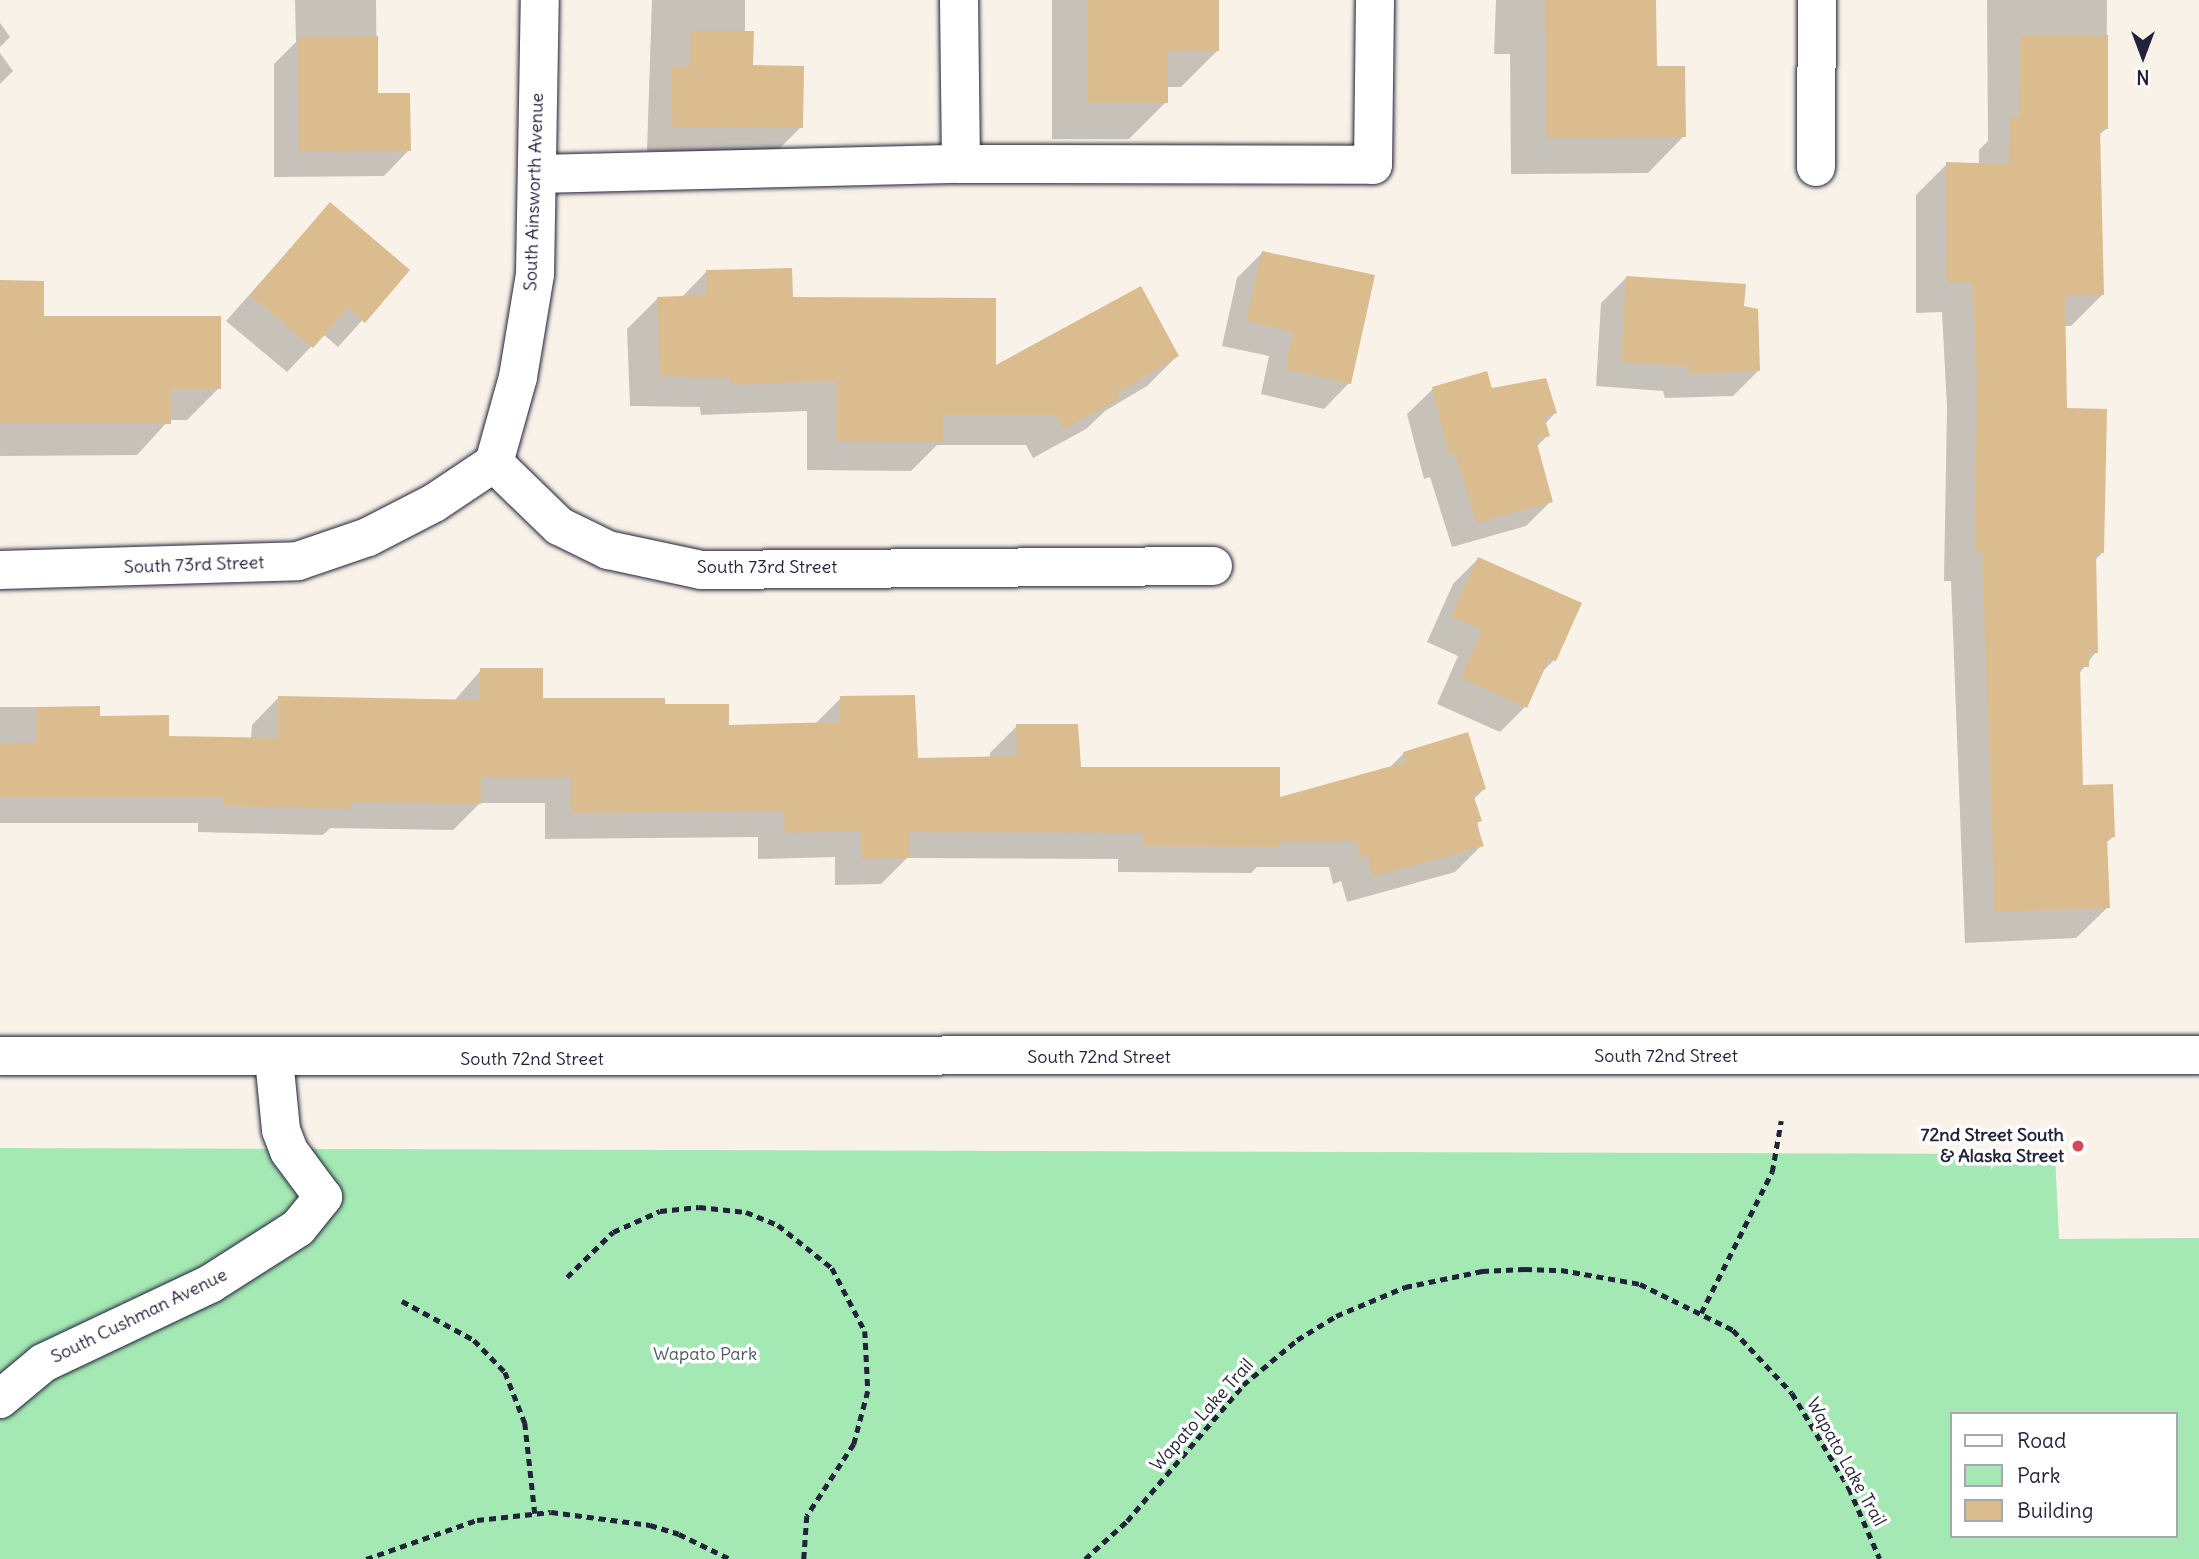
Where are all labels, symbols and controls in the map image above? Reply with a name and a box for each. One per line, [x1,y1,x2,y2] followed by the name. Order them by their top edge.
[2108,21,2178,91] north arrow
[2136,65,2150,89] text: N
[520,93,548,291] street label: South Ainsworth Avenue
[123,552,265,578] street label: South 73rd Street
[697,556,837,578] street label: South 73rd Street
[1594,1045,1738,1067] street label: South 72nd Street
[1027,1046,1171,1068] street label: South 72nd Street
[460,1048,604,1070] street label: South 72nd Street
[1921,1125,2064,1168] place label: 72nd Street South & Alaska Street
[2070,1138,2086,1154] marker: 72nd Street South & Alaska Street
[47,1264,231,1368] street label: South Cushman Avenue
[653,1343,757,1365] park label: Wapato Park
[1146,1354,1258,1476] street label: Wapato Lake Trail
[1802,1394,1890,1530] street label: Wapato Lake Trail
[1951,1412,2178,1538] legend
[2017,1427,2066,1454] text: Road
[2017,1462,2060,1489] text: Park
[2017,1497,2093,1524] text: Building

